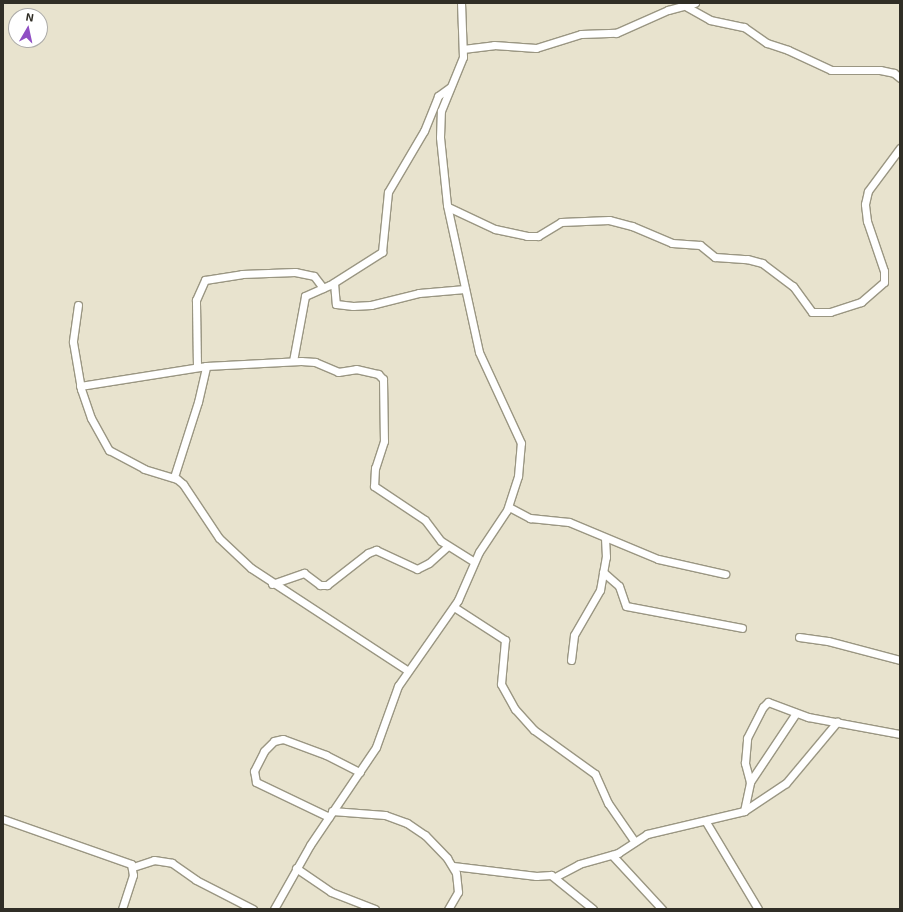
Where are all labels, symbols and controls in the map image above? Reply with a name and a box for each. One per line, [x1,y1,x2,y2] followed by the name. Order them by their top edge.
[8,8,48,48] north arrow
[25,10,35,24] text: N

